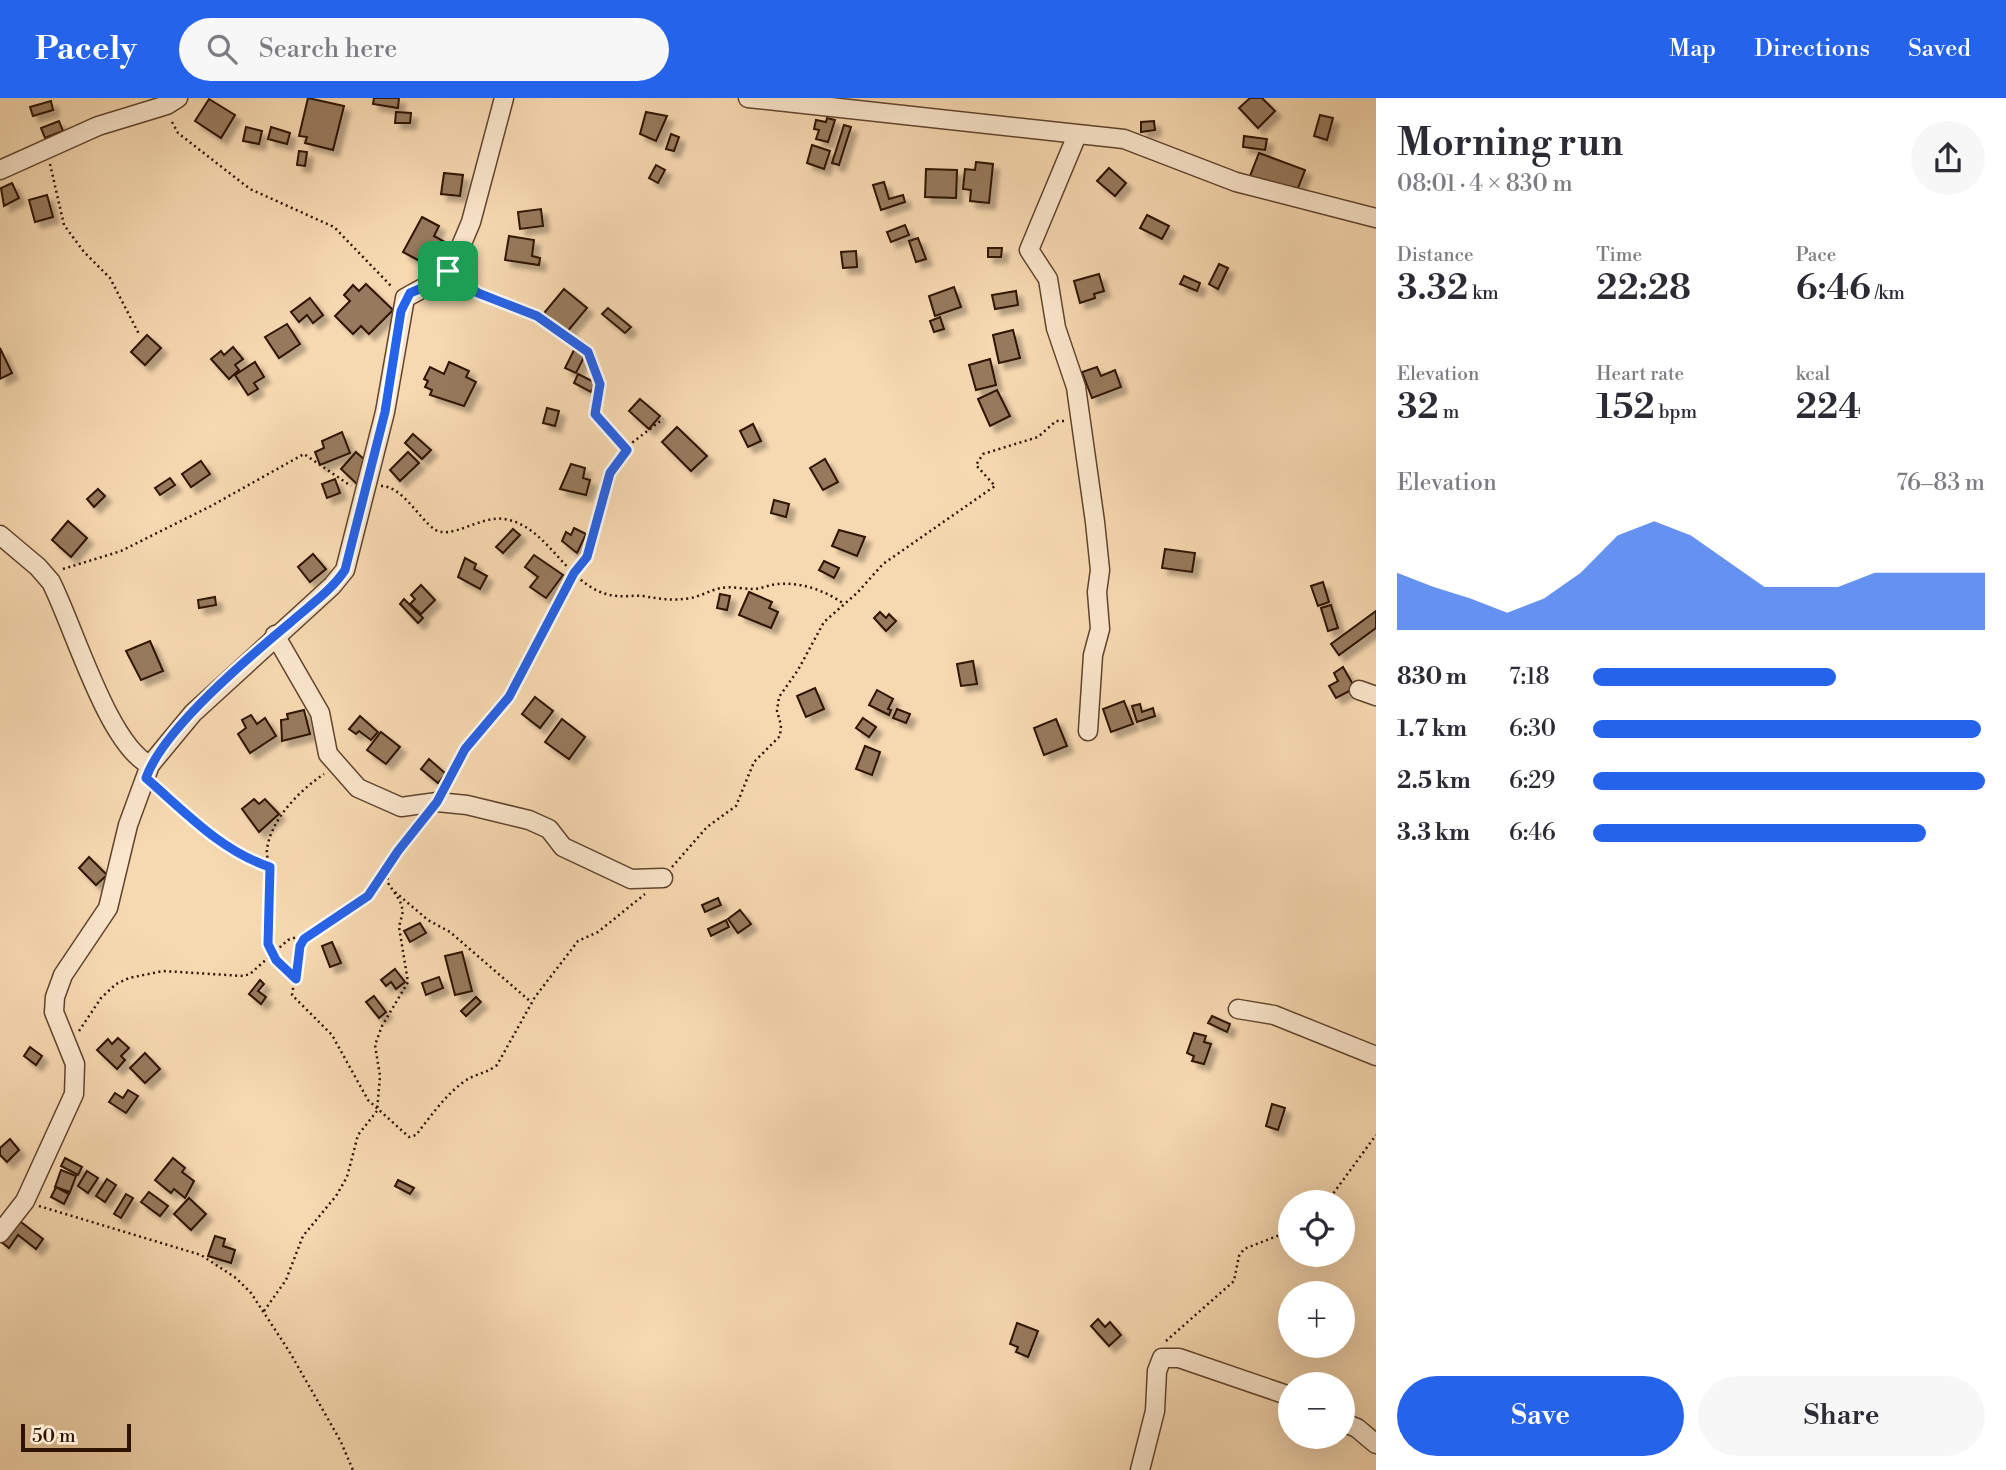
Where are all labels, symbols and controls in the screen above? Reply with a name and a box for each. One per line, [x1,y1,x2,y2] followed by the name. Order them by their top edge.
[179,18,669,81] search box
[35,29,137,70] text: Pacely
[203,30,241,68] icon: search
[259,33,397,65] text: Search here
[1669,34,1716,64] text: Map
[1754,34,1870,64] text: Directions
[1908,34,1971,64] text: Saved
[1397,120,1623,167] text: Morning run
[1911,121,1985,195] button: share
[1397,170,1573,198] text: 08:01 · 4 × 830 m
[418,241,478,301] pin
[1397,243,1474,267] text: Distance
[1596,243,1642,267] text: Time
[1796,243,1836,267] text: Pace
[429,252,467,290] icon: arrive
[1397,267,1468,310] text: 3.32
[1596,267,1691,310] text: 22:28
[1796,267,1871,310] text: 6:46
[1468,281,1499,305] text: km
[1871,281,1905,305] text: /km
[1397,362,1479,386] text: Elevation
[1596,362,1684,386] text: Heart rate
[1796,362,1830,386] text: kcal
[1397,386,1439,429] text: 32
[1596,386,1655,429] text: 152
[1796,386,1861,429] text: 224
[1439,400,1459,424] text: m
[1655,400,1697,424] text: bpm
[1397,469,1497,497] text: Elevation
[1896,469,1985,497] text: 76–83 m
[1397,663,1467,691] text: 830 m
[1509,663,1550,691] text: 7:18
[1397,715,1467,743] text: 1.7 km
[1509,715,1556,743] text: 6:30
[1397,767,1471,795] text: 2.5 km
[1509,767,1555,795] text: 6:29
[1397,819,1470,847] text: 3.3 km
[1509,819,1556,847] text: 6:46
[1278,1190,1355,1449] map controls
[1278,1190,1355,1267] button: locate
[1278,1281,1355,1358] button: +
[1278,1372,1355,1449] button: −
[1397,1376,1684,1456] button: Save
[1698,1376,1985,1456] button: Share
[21,1421,131,1453] scale bar
[32,1424,76,1448] text: 50 m

